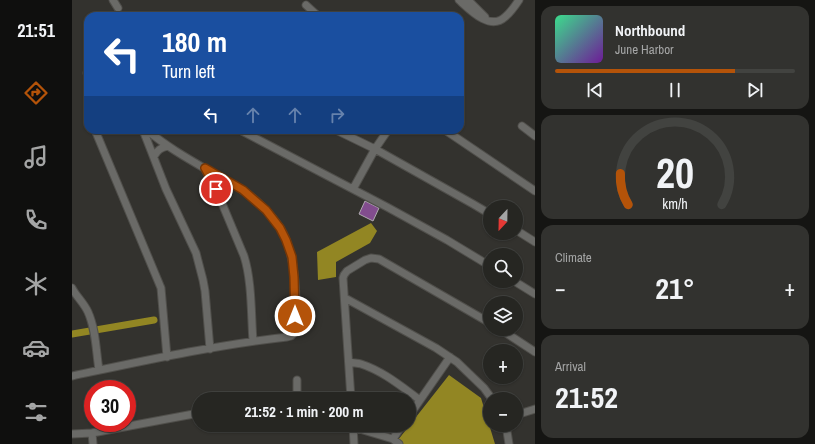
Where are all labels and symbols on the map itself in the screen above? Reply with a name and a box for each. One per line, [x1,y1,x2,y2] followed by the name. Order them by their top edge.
[199,172,233,206] pin
[483,200,523,240] north arrow
[274,295,316,337] position arrow
[84,380,136,432] speed limit sign: 30

